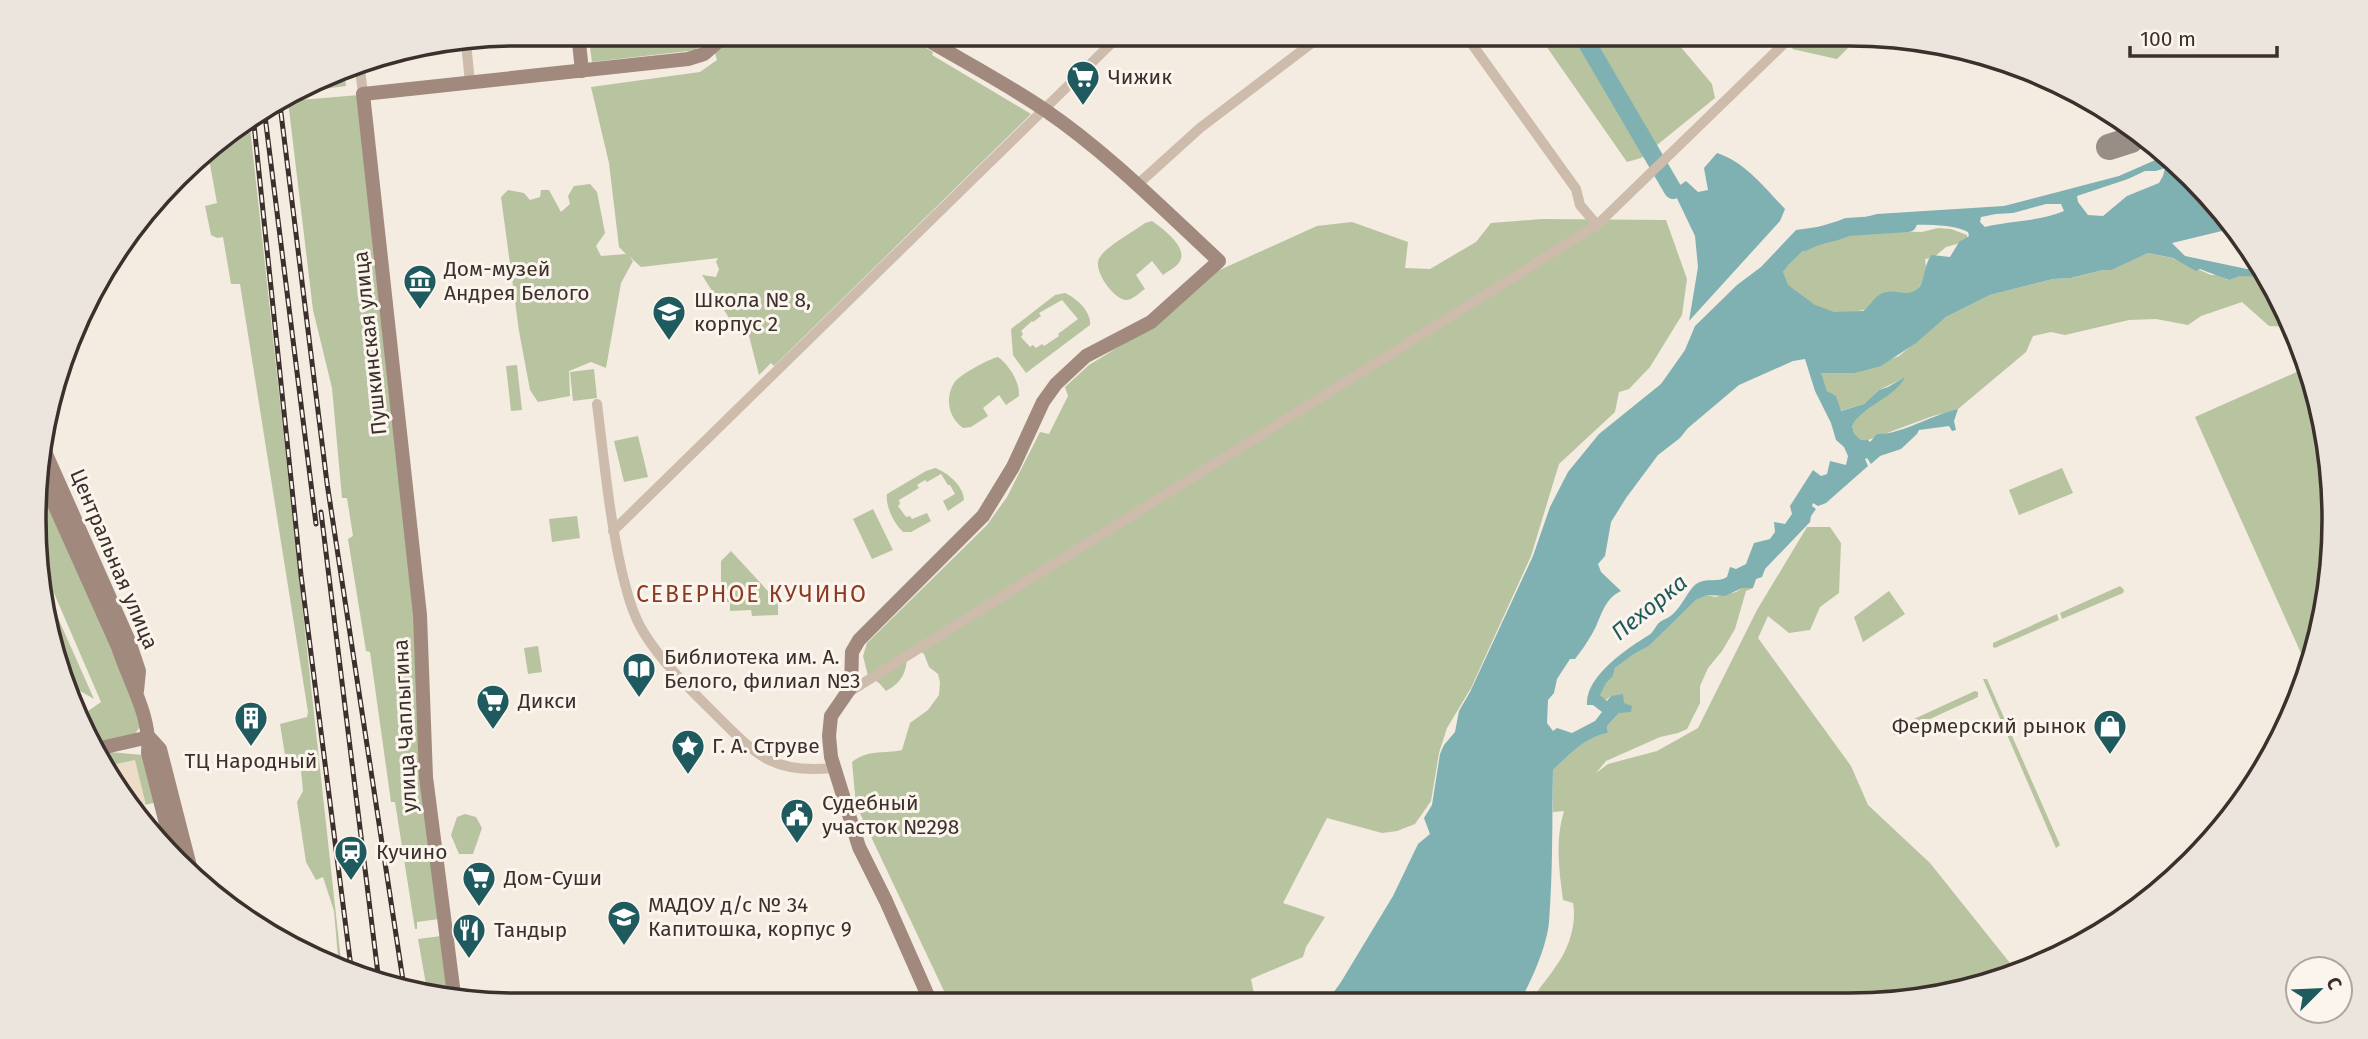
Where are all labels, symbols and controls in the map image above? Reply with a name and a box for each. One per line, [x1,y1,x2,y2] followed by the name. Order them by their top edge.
[2130,14,2277,58] scale bar
[2140,26,2196,52] text: 100 m
[1064,58,1102,107] supermarket icon: Чижик
[1108,64,1172,90] place label: Чижик
[347,250,393,436] street label: Пушкинская улица
[443,256,590,306] place label: Дом-музей Андрея Белого
[401,262,439,311] museum icon: Дом-музей Андрея Белого
[694,287,811,337] place label: Школа № 8, корпус 2
[650,293,688,342] school or university icon: Школа № 8, корпус 2
[64,465,164,653] street label: Центральная улица
[1605,568,1693,646] water label: Пехорка
[636,580,868,608] district label: СЕВЕРНОЕ КУЧИНО
[387,639,423,813] street label: улица Чаплыгина
[664,644,860,694] place label: Библиотека им. А. Белого, филиал №3
[620,650,658,699] library icon: Библиотека им. А. Белого, филиал №3
[474,682,512,731] supermarket icon: Дикси
[517,688,577,714] place label: Дикси
[232,699,270,748] building icon: ТЦ Народный
[2091,707,2129,756] shop icon: Фермерский рынок
[1892,713,2086,739] place label: Фермерский рынок
[669,727,707,776] place icon: Г. А. Струве
[712,733,820,759] place label: Г. А. Струве
[185,748,317,774] place label: ТЦ Народный
[822,790,959,840] place label: Судебный участок №298
[778,796,816,845] public building icon: Судебный участок №298
[332,833,370,882] station icon: Кучино
[376,839,447,865] place label: Кучино
[460,859,498,908] supermarket icon: Дом-Суши
[503,865,602,891] place label: Дом-Суши
[648,892,852,942] place label: МАДОУ д/с № 34 Капитошка, корпус 9
[605,898,643,947] school or university icon: МАДОУ д/с № 34 Капитошка, корпус 9
[450,911,488,960] restaurant icon: Тандыр
[494,917,567,943] place label: Тандыр
[2284,955,2354,1025] north arrow
[2321,974,2347,993] text: С

